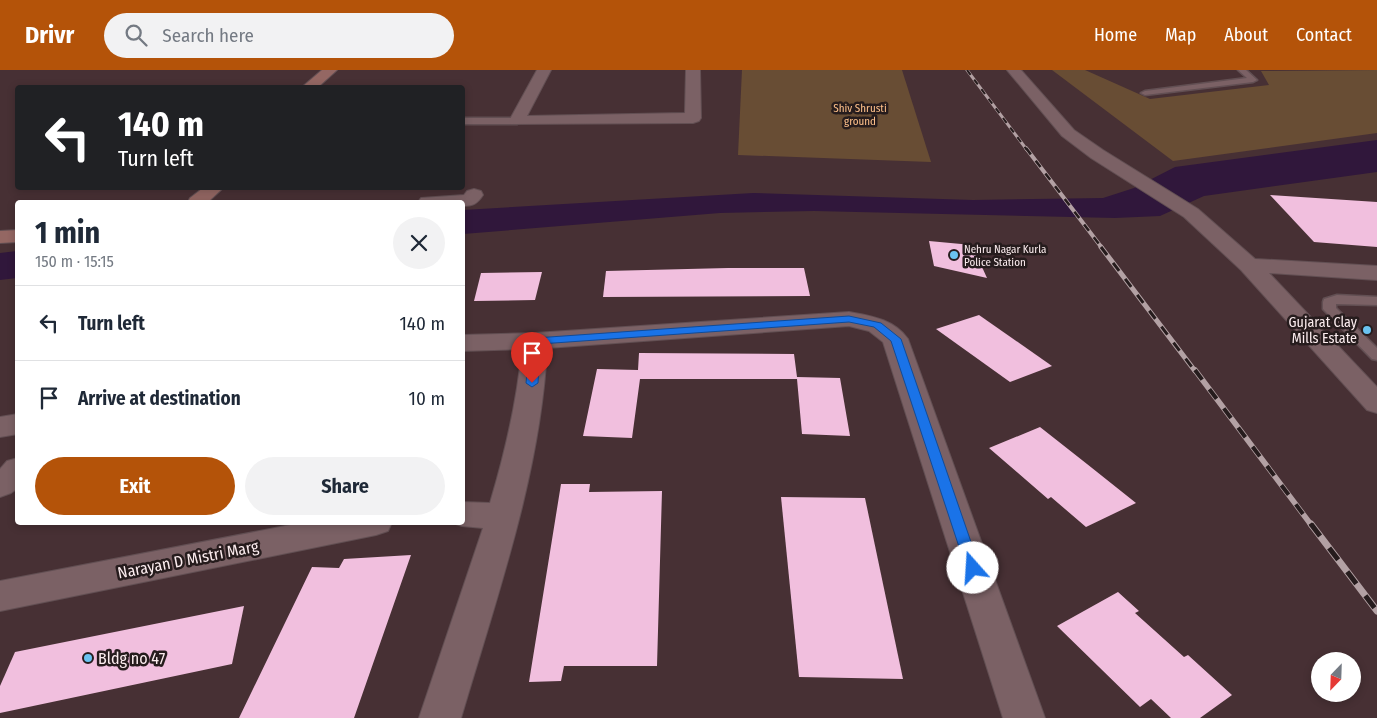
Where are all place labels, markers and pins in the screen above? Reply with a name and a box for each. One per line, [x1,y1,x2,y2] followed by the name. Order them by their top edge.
[964,243,1046,269] place label: Nehru Nagar Kurla Police Station
[948,249,960,261] marker: Nehru Nagar Kurla Police Station
[1289,314,1358,347] place label: Gujarat Clay Mills Estate
[1361,324,1373,336] marker: Gujarat Clay Mills Estate
[511,332,553,383] pin
[98,649,166,668] place label: Bldg no 47
[82,652,94,664] marker: Bldg no 47

